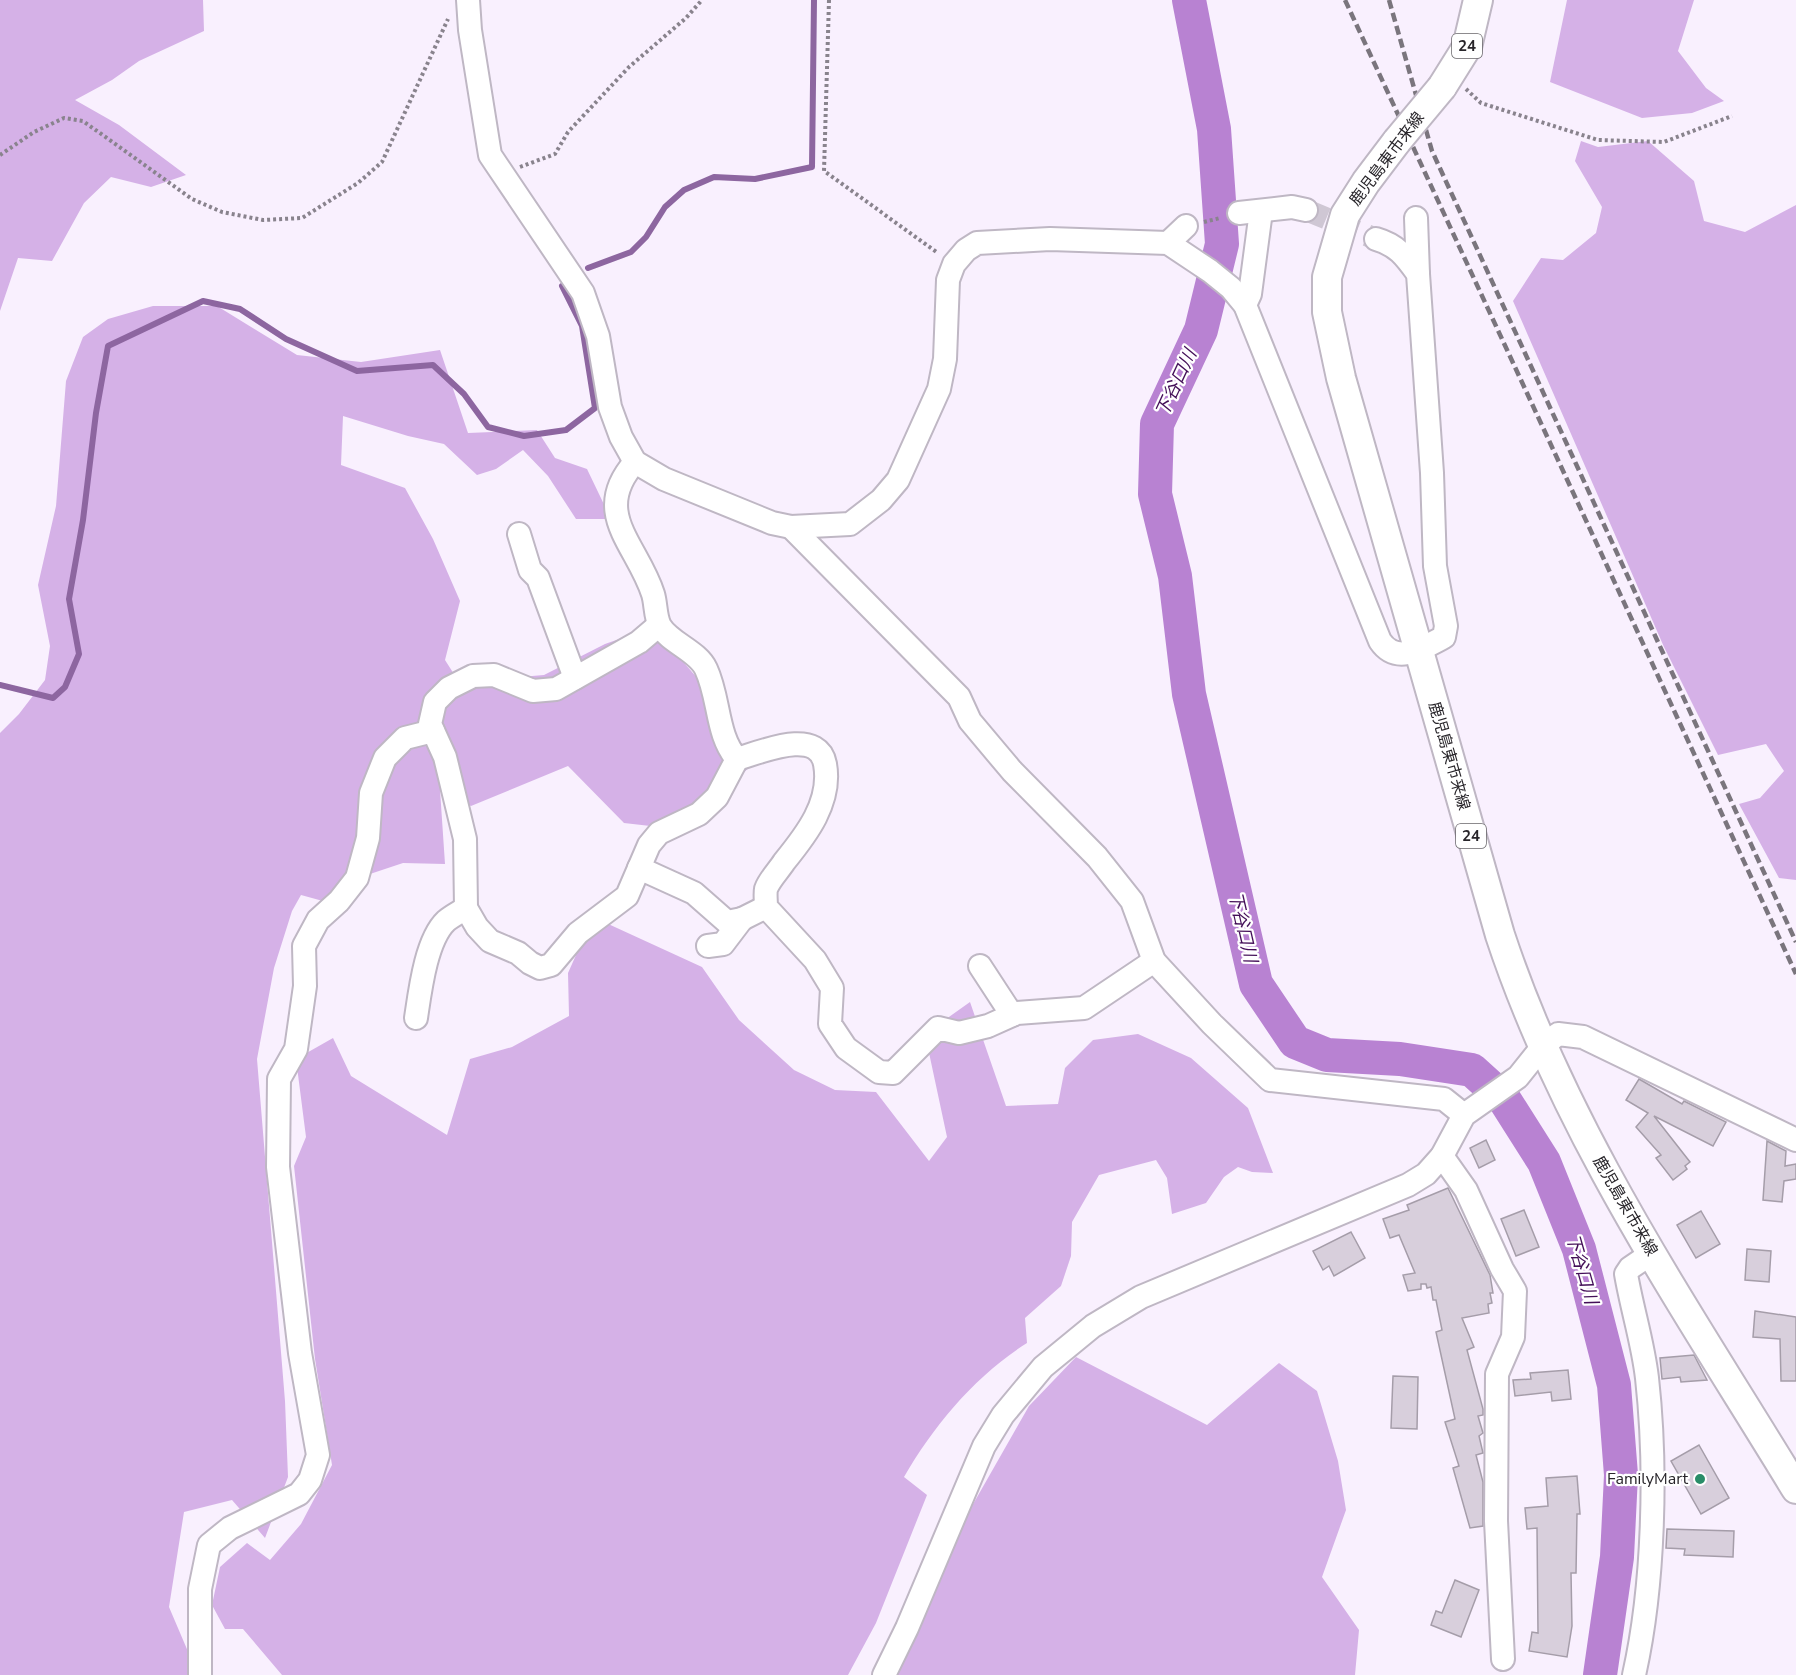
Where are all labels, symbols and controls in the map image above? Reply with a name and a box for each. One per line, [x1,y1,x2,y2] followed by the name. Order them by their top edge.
[1452,34,1482,58] road number: 24
[1345,108,1429,210] street label: 鹿児島東市来線
[1150,343,1203,421] water label: 下谷口川
[1423,699,1475,813] street label: 鹿児島東市来線
[1456,824,1486,848] road number: 24
[1223,889,1263,967] water label: 下谷口川
[1587,1152,1663,1260] street label: 鹿児島東市来線
[1561,1231,1604,1309] water label: 下谷口川
[1607,1468,1688,1490] place label: FamilyMart
[1693,1472,1707,1486] marker: FamilyMart

